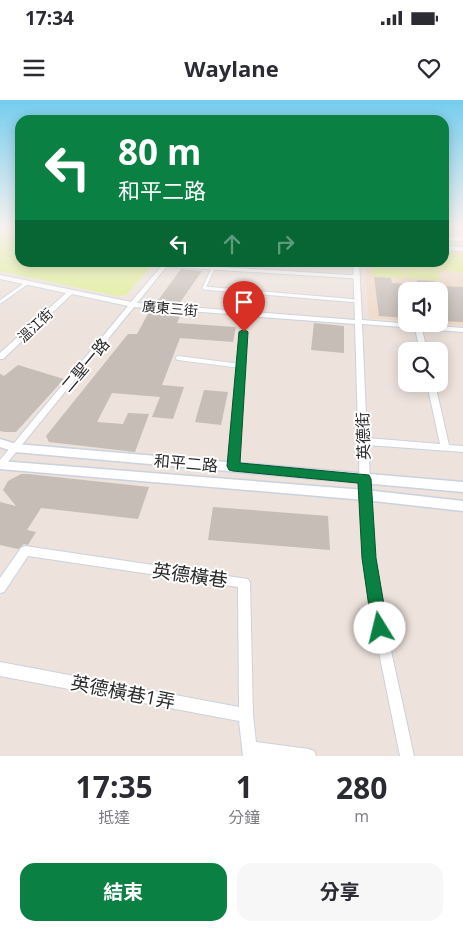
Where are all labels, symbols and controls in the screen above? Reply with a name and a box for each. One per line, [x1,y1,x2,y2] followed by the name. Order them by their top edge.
[25,5,74,31] text: 17:34
[184,53,279,83] text: Waylane
[20,54,48,82] icon: menu
[415,54,443,82] icon: heart
[118,128,201,175] text: 80 m
[35,135,100,200] icon: left
[118,175,206,205] text: 和平二路
[165,230,193,258] icon: left
[218,230,246,258] icon: ahead
[271,230,299,258] icon: right
[223,281,265,332] pin
[398,282,448,392] map controls
[398,282,448,332] button: sound
[230,288,258,316] icon: arrive
[141,296,199,320] street label: 廣東三街
[13,304,57,346] street label: 溫江街
[56,333,114,397] street label: 二聖一路
[398,342,448,392] button: search
[351,412,375,460] street label: 英德街
[153,449,219,477] street label: 和平二路
[151,557,229,593] street label: 英德橫巷
[353,601,405,653] position arrow
[69,669,177,715] street label: 英德橫巷1弄
[76,766,153,807] text: 17:35
[236,766,253,807] text: 1
[336,767,387,808] text: 280
[354,805,369,827] text: m
[98,806,130,828] text: 抵達
[228,806,260,828] text: 分鐘
[20,863,227,921] button: 結束
[237,863,443,921] button: 分享

